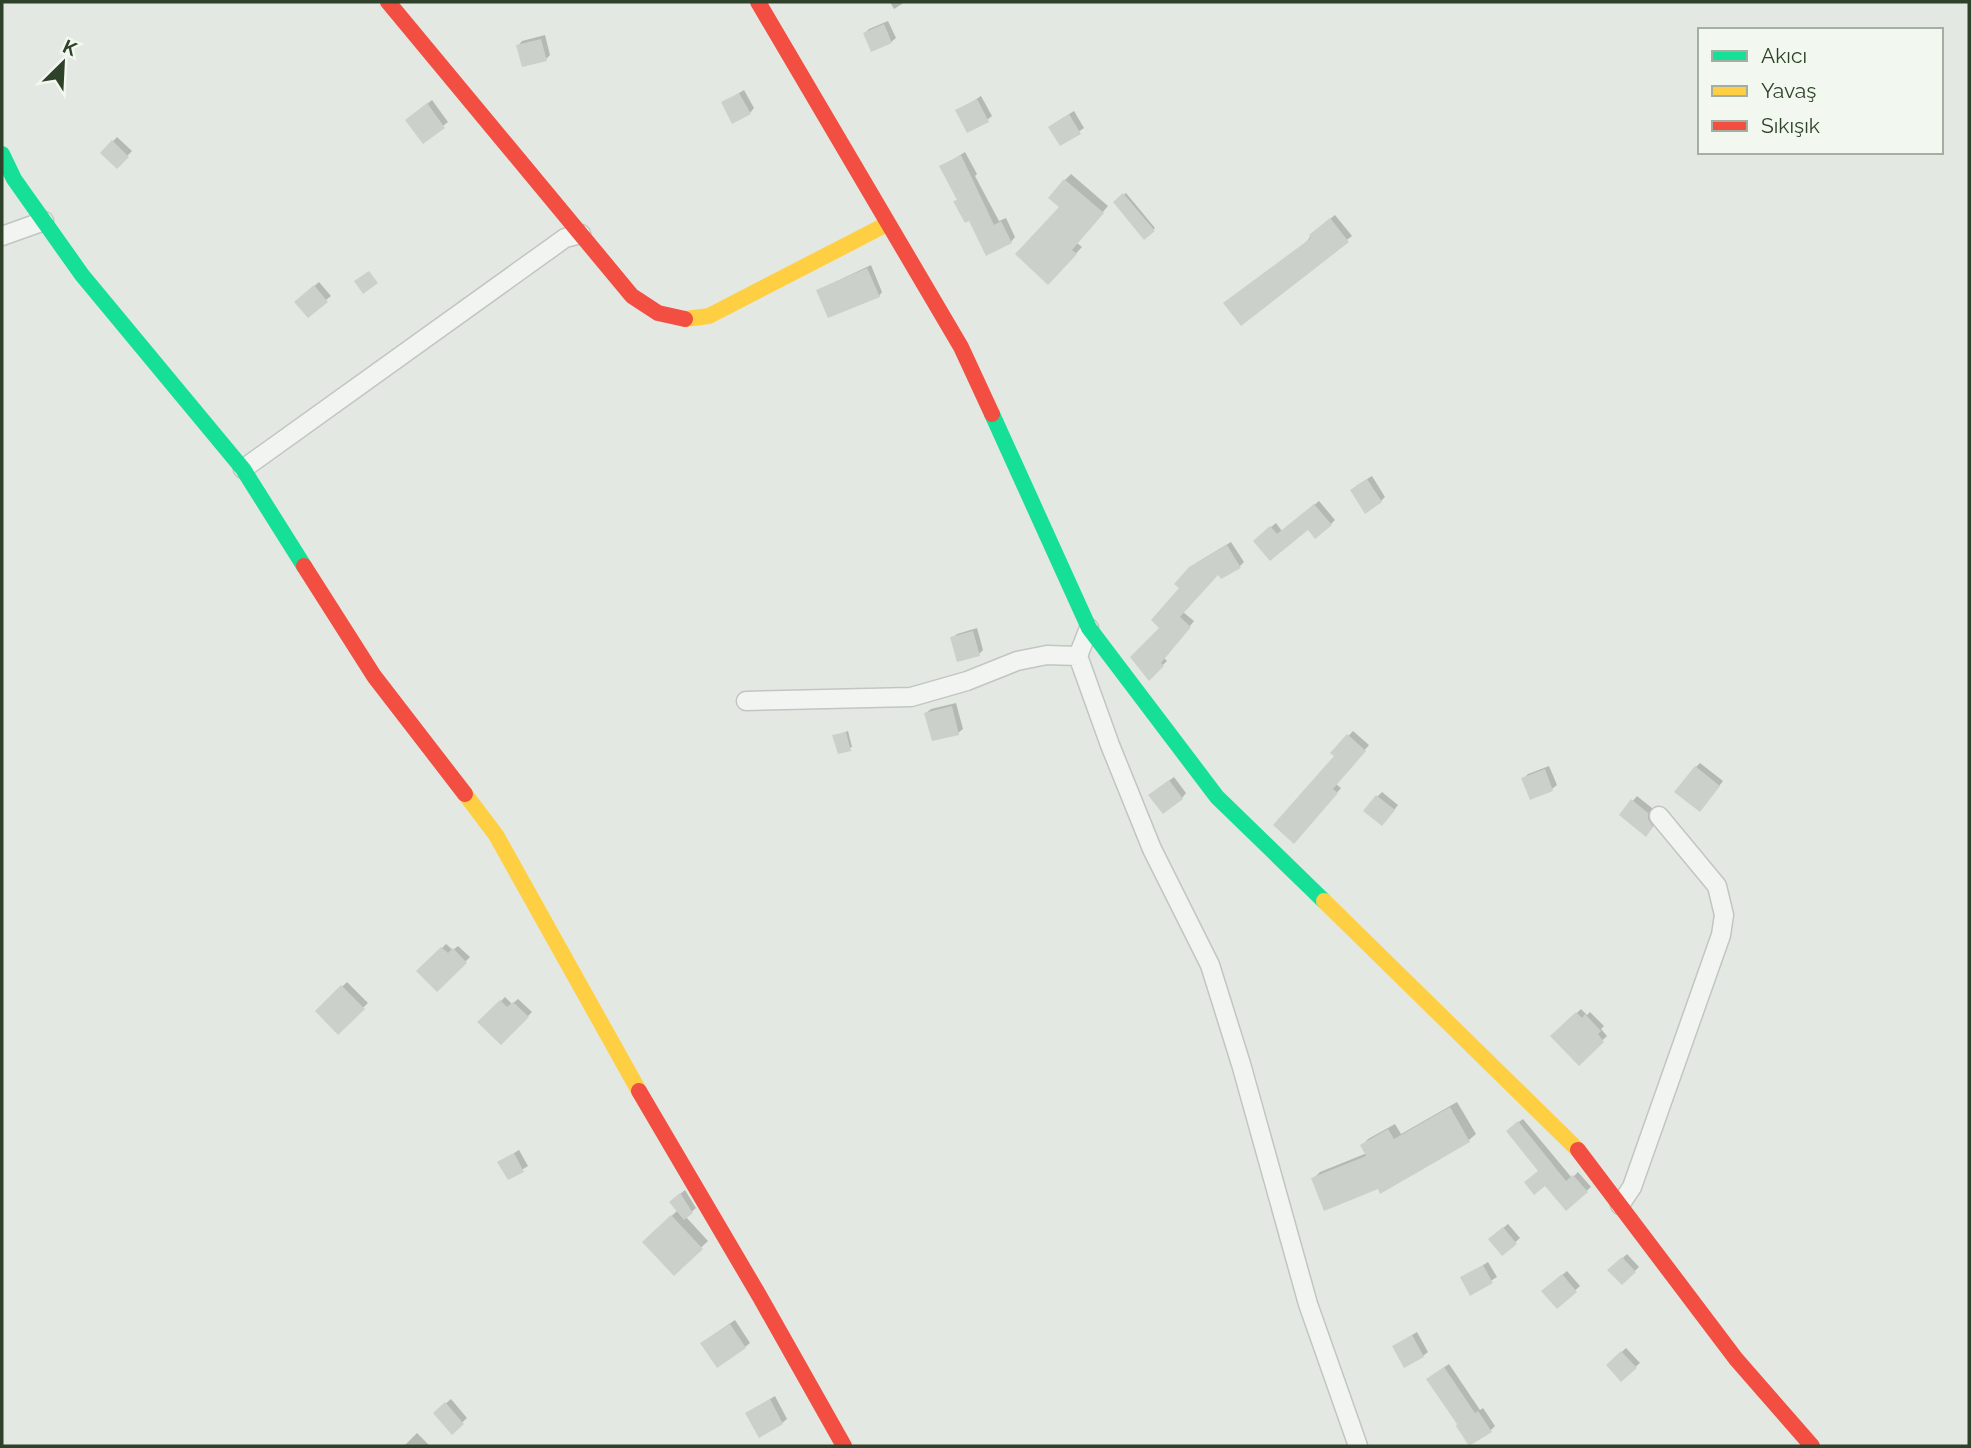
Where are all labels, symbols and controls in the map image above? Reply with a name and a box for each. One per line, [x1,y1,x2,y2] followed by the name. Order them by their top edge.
[28,28,98,98] north arrow
[1698,28,1943,154] legend
[60,35,80,60] text: K
[1761,43,1807,68] text: Akıcı
[1761,78,1816,103] text: Yavaş
[1761,113,1820,138] text: Sıkışık

